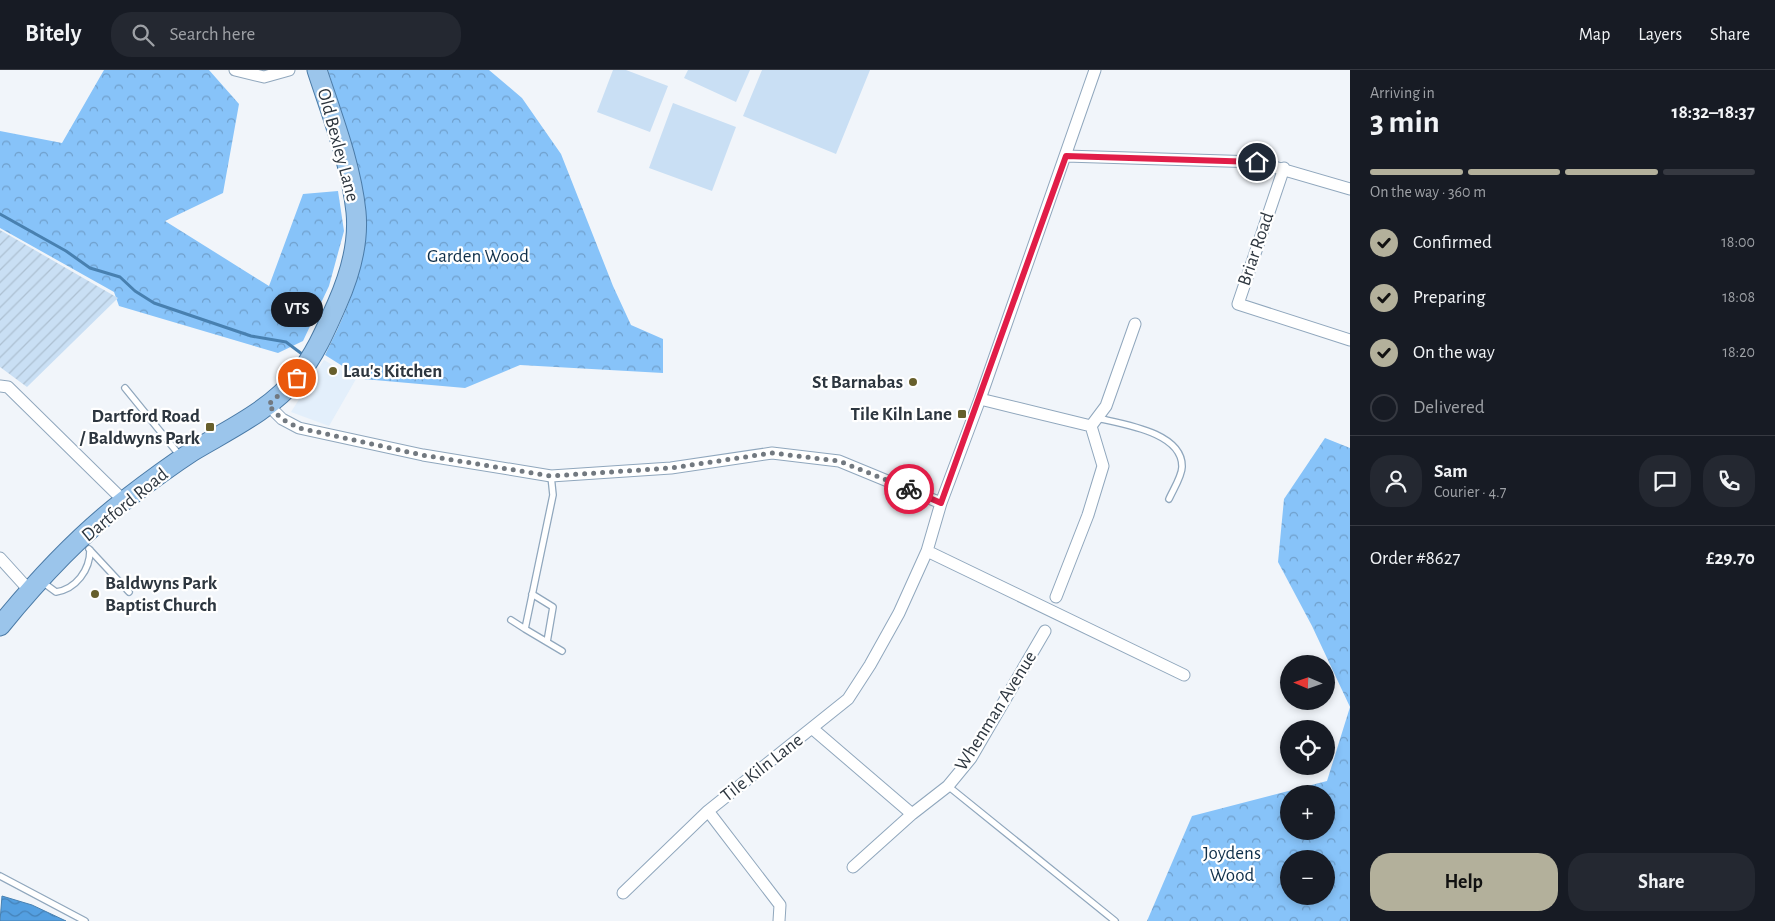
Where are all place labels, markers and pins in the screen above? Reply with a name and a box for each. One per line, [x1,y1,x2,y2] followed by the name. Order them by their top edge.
[1236,141,1278,183] pin
[271,293,323,328] callout: VTS
[276,357,318,399] pin
[343,362,442,381] place label: Lau's Kitchen
[327,365,339,377] marker: Lau's Kitchen
[812,373,903,392] place label: St Barnabas
[907,376,919,388] marker: St Barnabas
[850,405,952,424] place label: Tile Kiln Lane
[79,407,201,448] place label: Dartford Road / Baldwyns Park
[956,408,968,420] marker: Tile Kiln Lane
[204,421,216,433] marker: Dartford Road / Baldwyns Park
[105,574,218,615] place label: Baldwyns Park Baptist Church
[89,588,101,600] marker: Baldwyns Park Baptist Church

